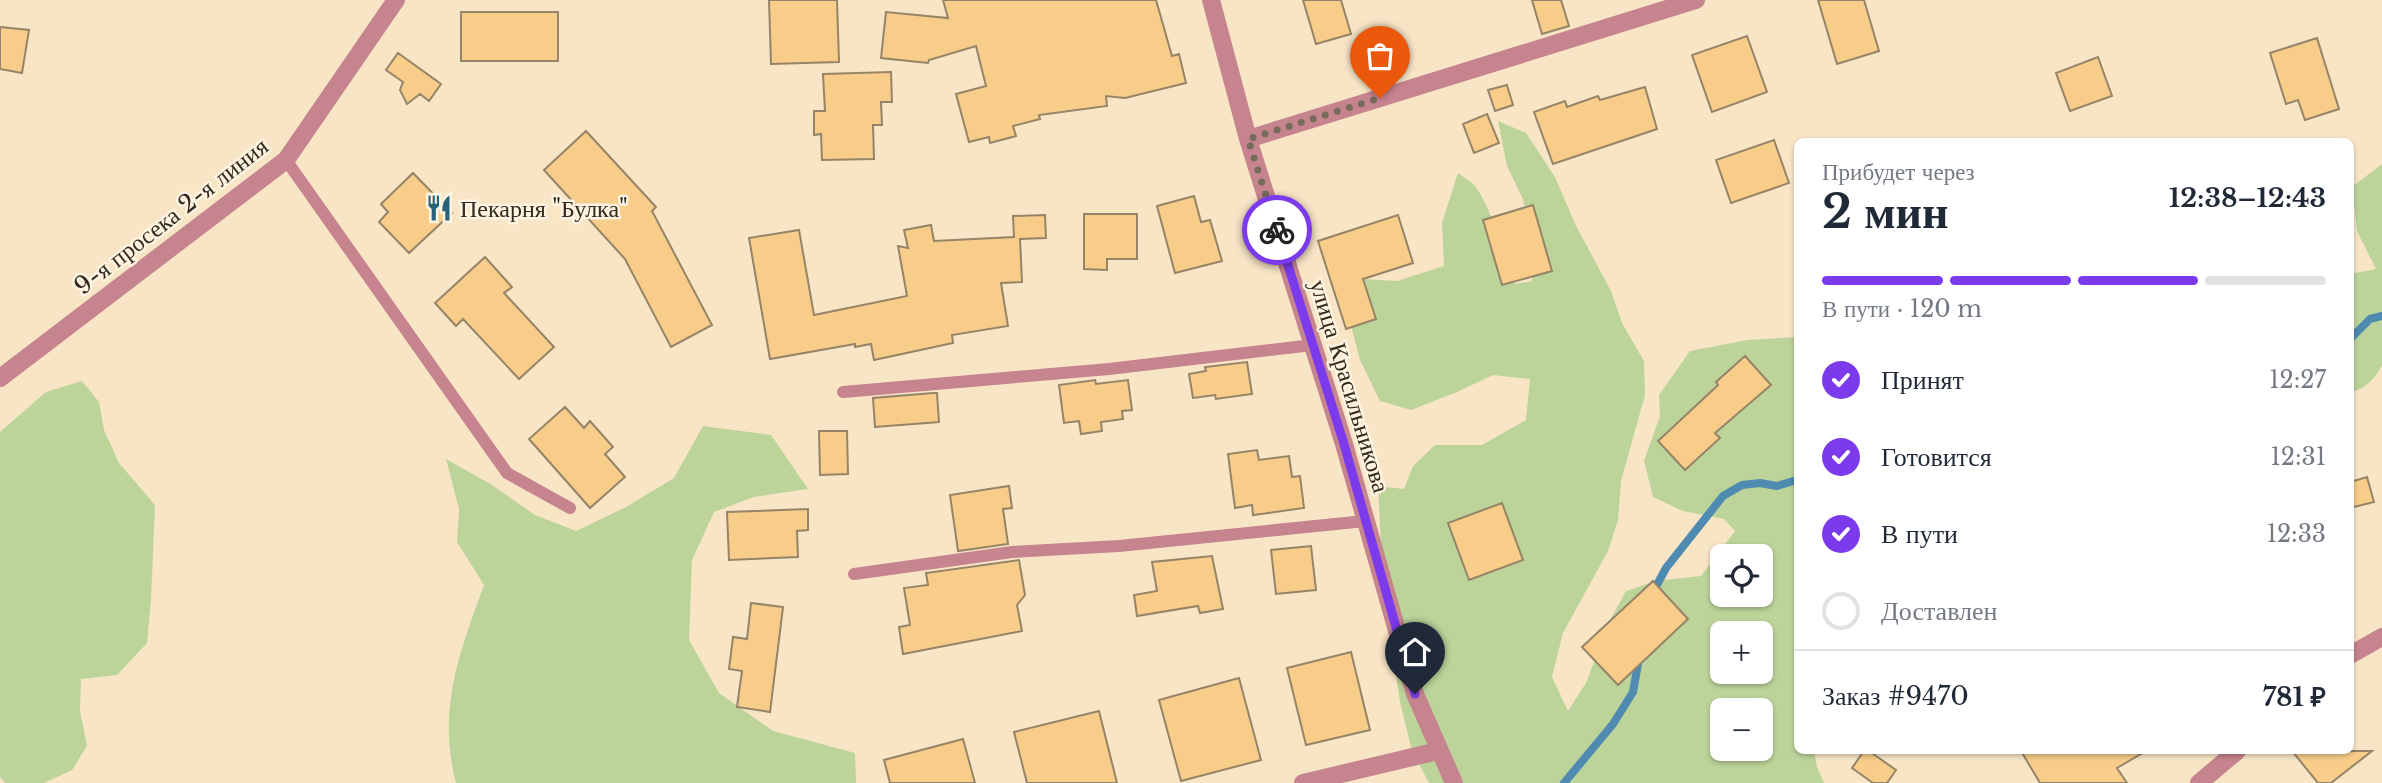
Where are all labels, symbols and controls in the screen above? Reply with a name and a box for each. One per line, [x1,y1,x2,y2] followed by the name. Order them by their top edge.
[1350,26,1410,98] pin
[1361,37,1399,75] icon: bag
[68,131,274,301] street label: 9-я просека 2-я линия
[1822,158,1975,186] text: Прибудет через
[2169,182,2326,214] text: 12:38–12:43
[1822,183,1949,240] text: 2 мин
[424,193,454,223] restaurant icon: Пекарня "Булка"
[460,194,628,223] place label: Пекарня "Булка"
[1242,195,1312,265] courier
[1258,211,1296,249] icon: bike
[1304,276,1396,496] street label: улица Красильникова
[1822,295,1982,323] text: В пути · 120 m
[1822,361,1860,399] icon: check
[1881,364,1964,396] text: Принят
[2269,366,2326,394] text: 12:27
[1822,438,1860,476] icon: check
[1881,441,1992,473] text: Готовится
[2271,443,2326,471] text: 12:31
[1822,515,1860,553] icon: check
[1881,518,1958,550] text: В пути
[2267,520,2326,548] text: 12:33
[1710,544,1773,761] map controls
[1710,544,1773,607] button: locate
[1881,595,1998,627] text: Доставлен
[1710,621,1773,684] button: +
[1385,622,1445,694] pin
[1396,633,1434,671] icon: home
[1822,680,1969,712] text: Заказ #9470
[2263,681,2326,713] text: 781 ₽
[1710,698,1773,761] button: −

